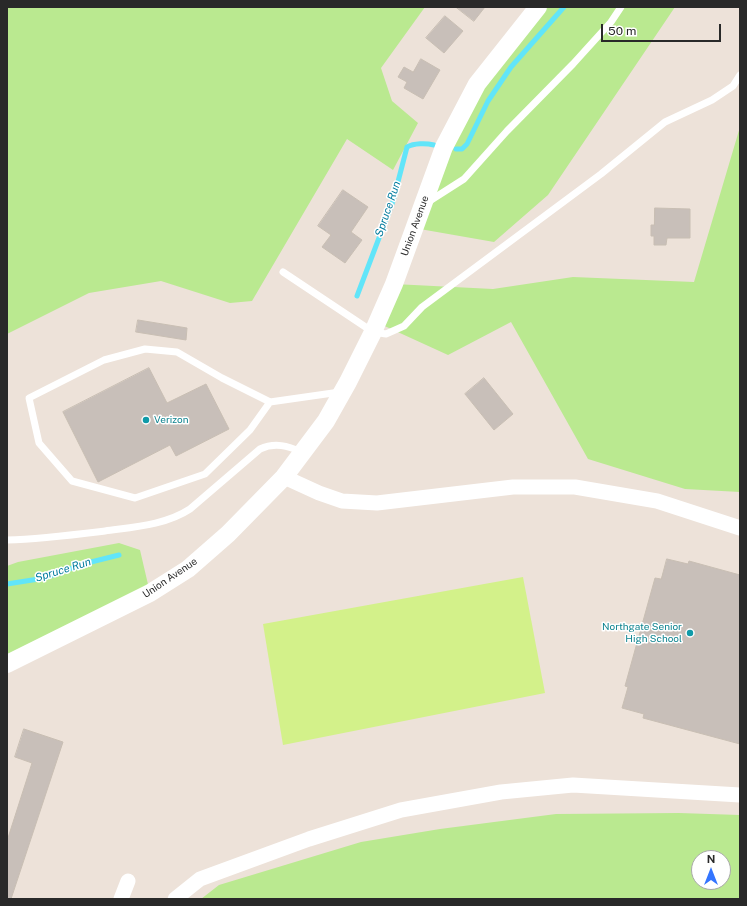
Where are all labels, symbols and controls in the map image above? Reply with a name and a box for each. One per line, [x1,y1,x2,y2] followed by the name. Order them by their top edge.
[603,16,723,42] scale bar
[608,24,636,38] text: 50 m
[372,180,404,238] water label: Spruce Run
[399,194,431,258] street label: Union Avenue
[154,414,189,426] place label: Verizon
[141,415,151,425] marker: Verizon
[33,555,93,585] water label: Spruce Run
[140,555,200,601] street label: Union Avenue
[602,621,682,644] place label: Northgate Senior High School
[685,628,695,638] marker: Northgate Senior High School
[691,850,731,890] north arrow
[707,853,715,865] text: N

